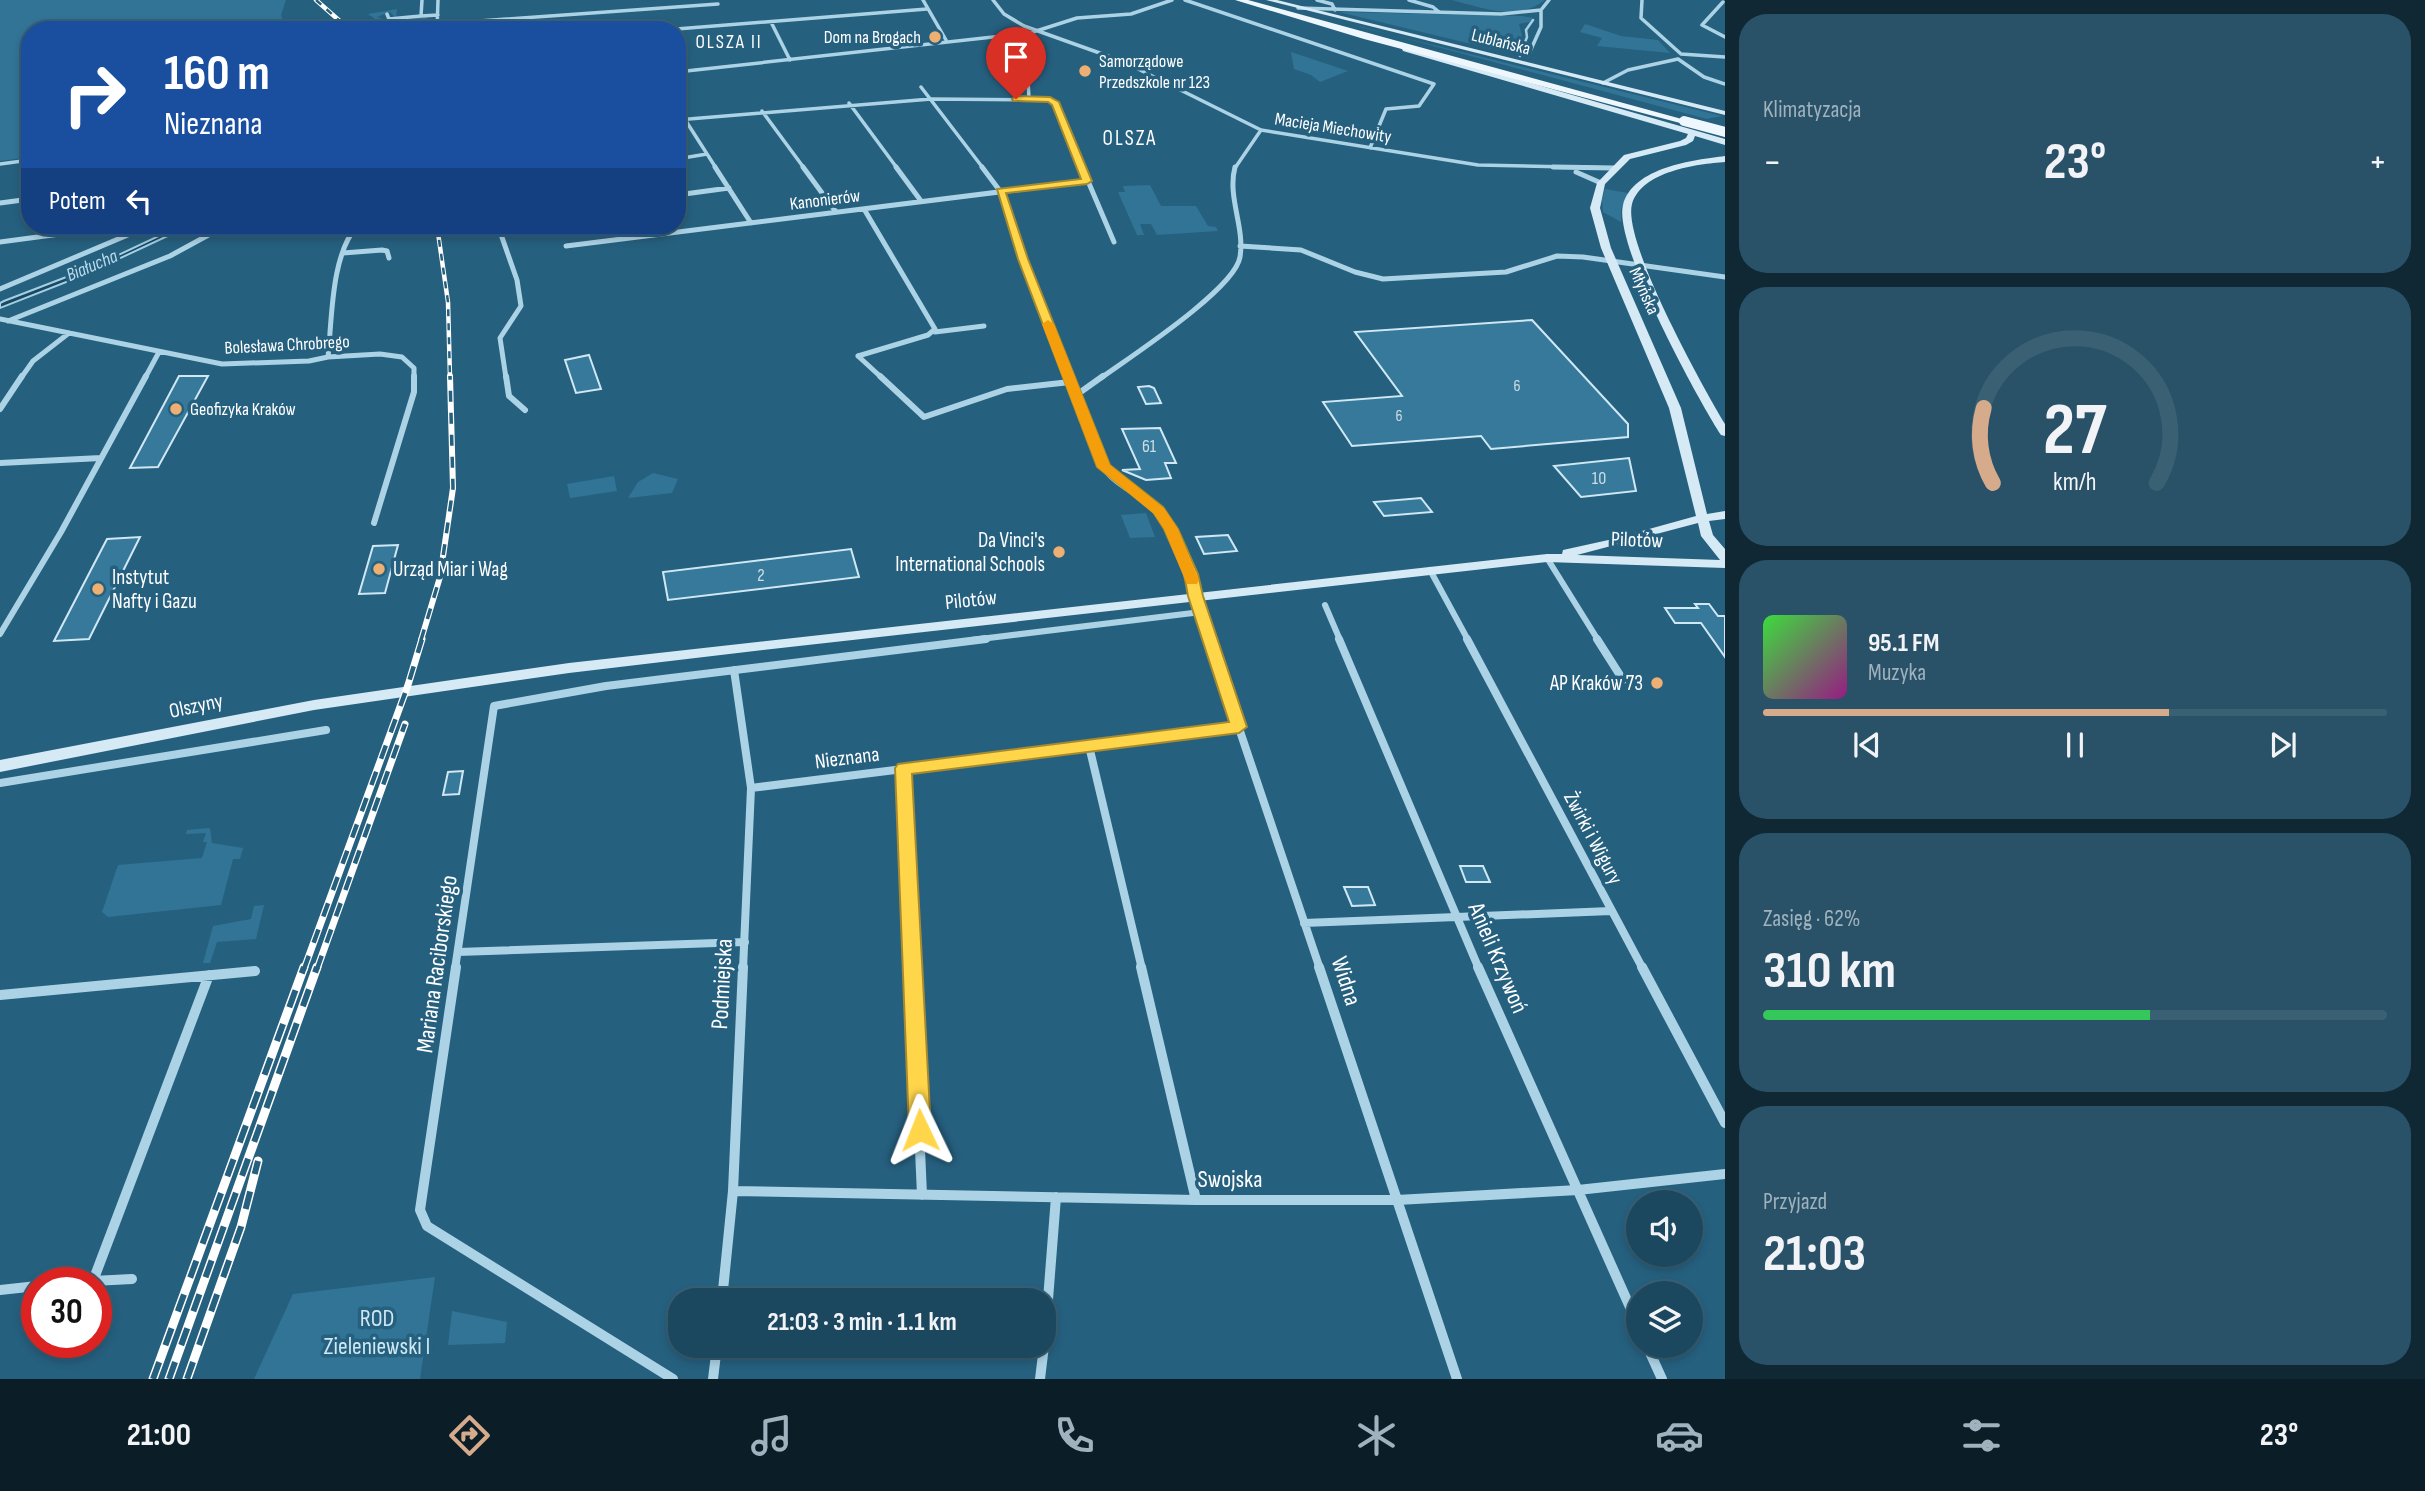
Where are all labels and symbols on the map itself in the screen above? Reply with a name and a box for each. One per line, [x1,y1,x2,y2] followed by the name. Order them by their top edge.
[1469,25,1533,59] street label: Lublańska
[824,27,921,48] place label: Dom na Brogach
[986,27,1046,99] pin
[927,29,943,45] marker: Dom na Brogach
[695,31,763,54] district label: OLSZA II
[1099,51,1210,93] place label: Samorządowe Przedszkole nr 123
[1077,63,1093,79] marker: Samorządowe Przedszkole nr 123
[1273,108,1393,148] street label: Macieja Miechowity
[1103,126,1157,151] district label: OLSZA
[789,185,861,215] street label: Kanonierów
[63,245,122,287] water label: Białucha
[1624,264,1664,318] street label: Młyńska
[224,331,350,359] street label: Bolesława Chrobrego
[1513,377,1521,396] house number: 6
[190,399,296,420] place label: Geofizyka Kraków
[168,401,184,417] marker: Geofizyka Kraków
[1395,407,1403,426] house number: 6
[1142,436,1157,457] house number: 61
[1592,468,1606,489] house number: 10
[1611,527,1664,553] street label: Pilotów
[895,528,1045,577] place label: Da Vinci's International Schools
[1051,544,1067,560] marker: Da Vinci's International Schools
[393,557,508,582] place label: Urząd Miar i Wag
[371,561,387,577] marker: Urząd Miar i Wag
[112,565,197,614] place label: Instytut Nafty i Gazu
[757,565,765,586] house number: 2
[90,581,106,597] marker: Instytut Nafty i Gazu
[944,585,998,615] street label: Pilotów
[1549,671,1643,696] place label: AP Kraków 73
[1649,675,1665,691] marker: AP Kraków 73
[167,688,225,724] street label: Olszyny
[813,742,881,774] street label: Nieznana
[1558,787,1628,889] street label: Żwirki i Wigury
[410,873,464,1055] street label: Mariana Raciborskiego
[1461,897,1534,1018] street label: Anieli Krzywoń
[705,938,739,1030] street label: Podmiejska
[1325,953,1367,1009] street label: Widna
[883,1093,957,1167] position arrow
[1198,1165,1262,1194] street label: Swojska
[21,1267,112,1358] speed limit sign: 30
[324,1304,430,1361] park label: ROD Zieleniewski I

